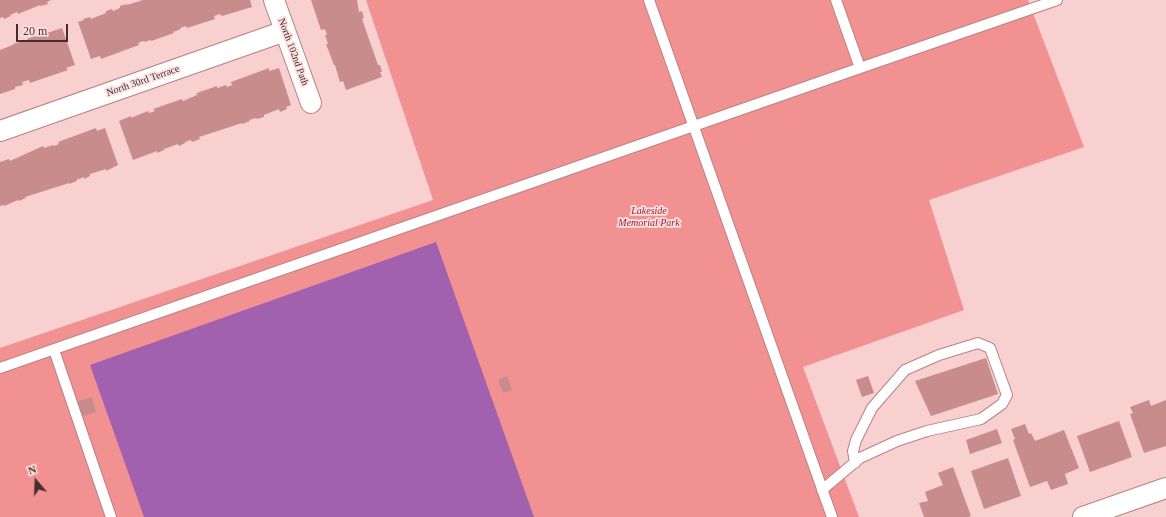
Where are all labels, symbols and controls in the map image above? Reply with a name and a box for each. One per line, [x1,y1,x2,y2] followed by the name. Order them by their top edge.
[18,16,70,42] scale bar
[275,17,311,87] street label: North 102nd Path
[23,24,47,38] text: 20 m
[105,63,181,99] street label: North 30rd Terrace
[618,205,680,228] park label: Lakeside Memorial Park
[16,461,56,501] north arrow
[26,463,38,477] text: N

